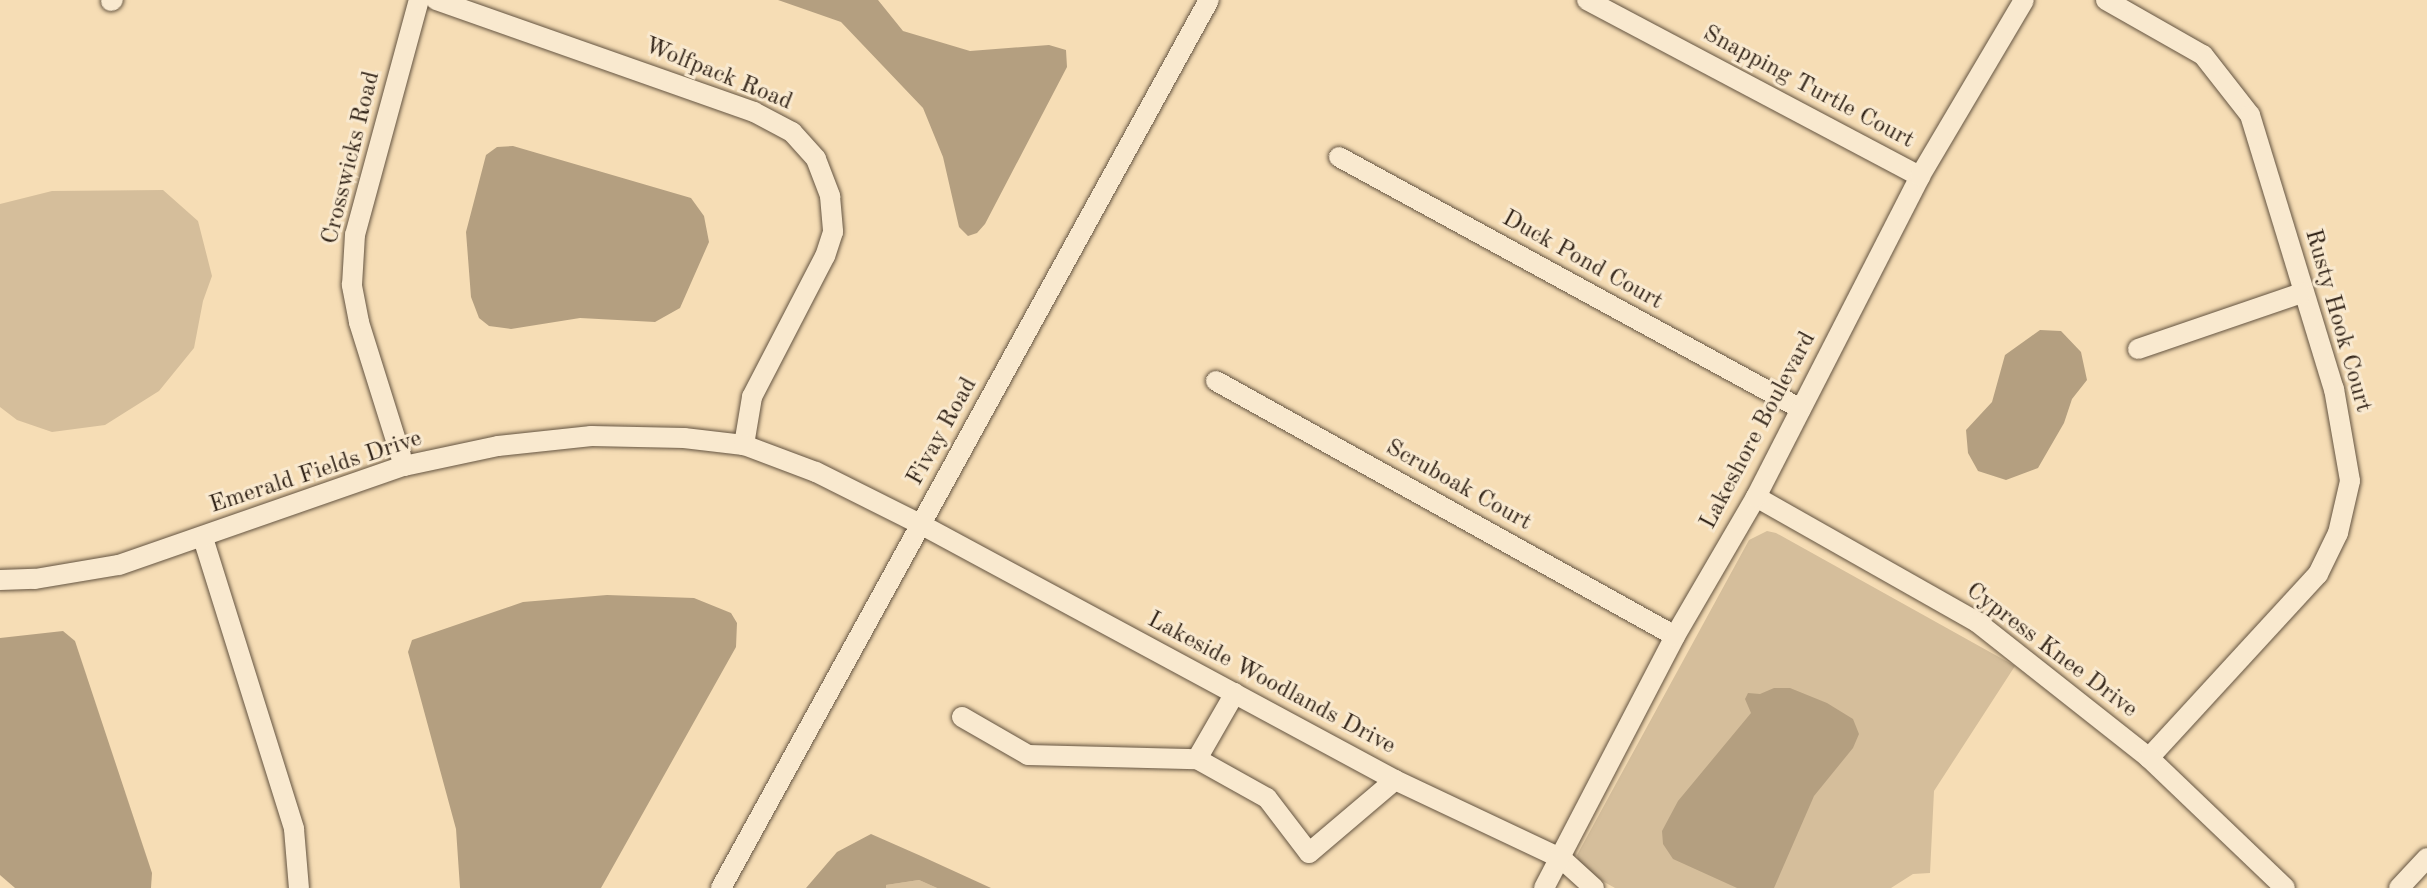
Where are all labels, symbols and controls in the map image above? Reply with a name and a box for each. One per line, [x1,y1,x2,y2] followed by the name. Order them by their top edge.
[1697,20,1919,156] street label: Snapping Turtle Court
[640,32,796,118] street label: Wolfpack Road
[317,68,387,248] street label: Crosswicks Road
[1497,205,1667,317] street label: Duck Pond Court
[2297,226,2377,416] street label: Rusty Hook Court
[1695,327,1823,535] street label: Lakeshore Boulevard
[902,373,984,491] street label: Fivay Road
[206,425,426,521] street label: Emerald Fields Drive
[1380,434,1536,538] street label: Scruboak Court
[1960,577,2142,725] street label: Cypress Knee Drive
[1142,606,1400,762] street label: Lakeside Woodlands Drive

